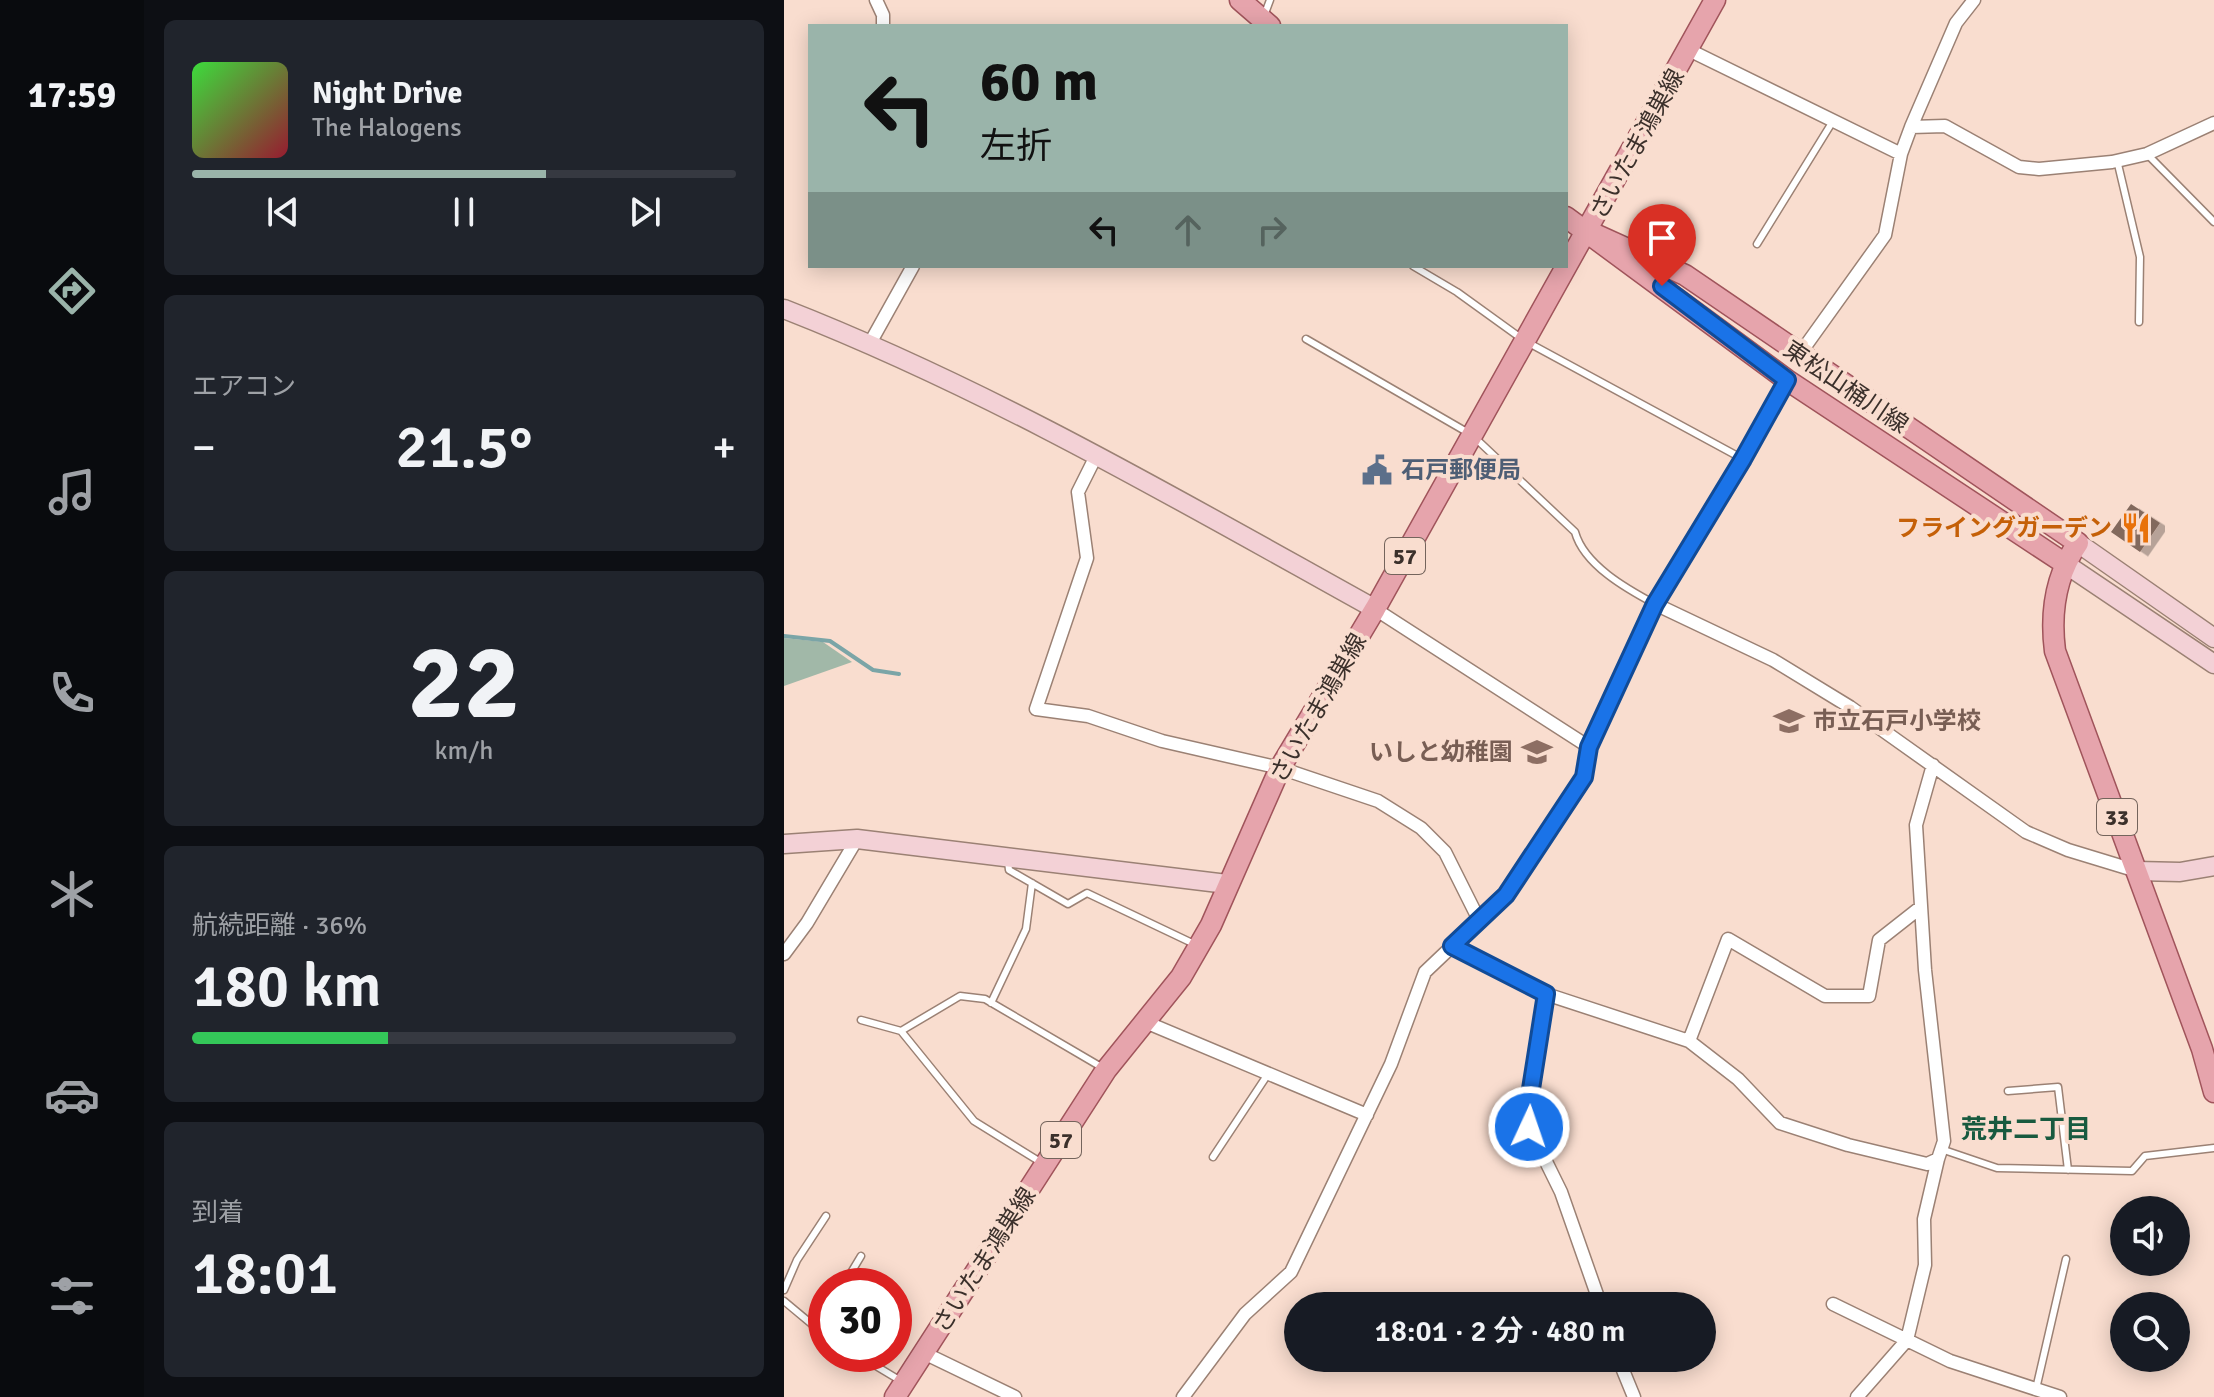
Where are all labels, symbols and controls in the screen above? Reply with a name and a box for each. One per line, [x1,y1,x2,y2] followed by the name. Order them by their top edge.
[980,47,1098,116] text: 60 m
[848,56,952,160] icon: left
[1583,64,1691,224] street label: さいたま鴻巣線
[28,73,116,118] text: 17:59
[312,75,462,112] text: Night Drive
[312,112,462,144] text: The Halogens
[980,124,1052,169] text: 左折
[261,190,305,234] icon: previous
[442,190,486,234] icon: pause
[623,190,667,234] icon: next
[1628,204,1696,286] pin
[1082,208,1126,252] icon: left
[1166,208,1210,252] icon: ahead
[1250,208,1294,252] icon: right
[1640,216,1684,260] icon: arrive
[44,263,100,319] icon: directions
[1778,334,1914,440] street label: 東松山桶川線
[192,371,296,403] text: エアコン
[396,411,532,485] text: 21.5°
[192,421,216,475] text: −
[712,421,736,475] text: +
[1360,453,1394,487] public building icon: 石戸郵便局
[1401,455,1521,485] place label: 石戸郵便局
[44,464,100,520] icon: music
[2119,511,2153,545] restaurant icon: フライングガーデン
[1896,513,2112,543] place label: フライングガーデン
[1385,538,1425,574] road number: 57
[408,619,520,747] text: 22
[1263,628,1373,788] street label: さいたま鴻巣線
[44,665,100,721] icon: phone
[1772,704,1806,738] school or university icon: 市立石戸小学校
[1813,706,1981,736] place label: 市立石戸小学校
[435,735,493,767] text: km/h
[1520,735,1554,769] school or university icon: いしと幼稚園
[1369,737,1513,767] place label: いしと幼稚園
[2097,799,2137,835] road number: 33
[44,866,100,922] icon: climate
[192,910,367,942] text: 航続距離 · 36%
[192,950,381,1024] text: 180 km
[44,1067,100,1123] icon: car
[1487,1085,1571,1169] position arrow
[1961,1114,2091,1146] district label: 荒井二丁目
[1041,1122,1081,1158] road number: 57
[926,1182,1042,1338] street label: さいたま鴻巣線
[2110,1196,2190,1372] map controls
[2110,1196,2190,1276] button: sound
[192,1197,244,1229] text: 到着
[192,1237,339,1311] text: 18:01
[44,1268,100,1324] icon: filters
[808,1268,912,1372] speed limit sign: 30
[2110,1292,2190,1372] button: search
[1375,1313,1625,1350] text: 18:01 · 2 分 · 480 m

